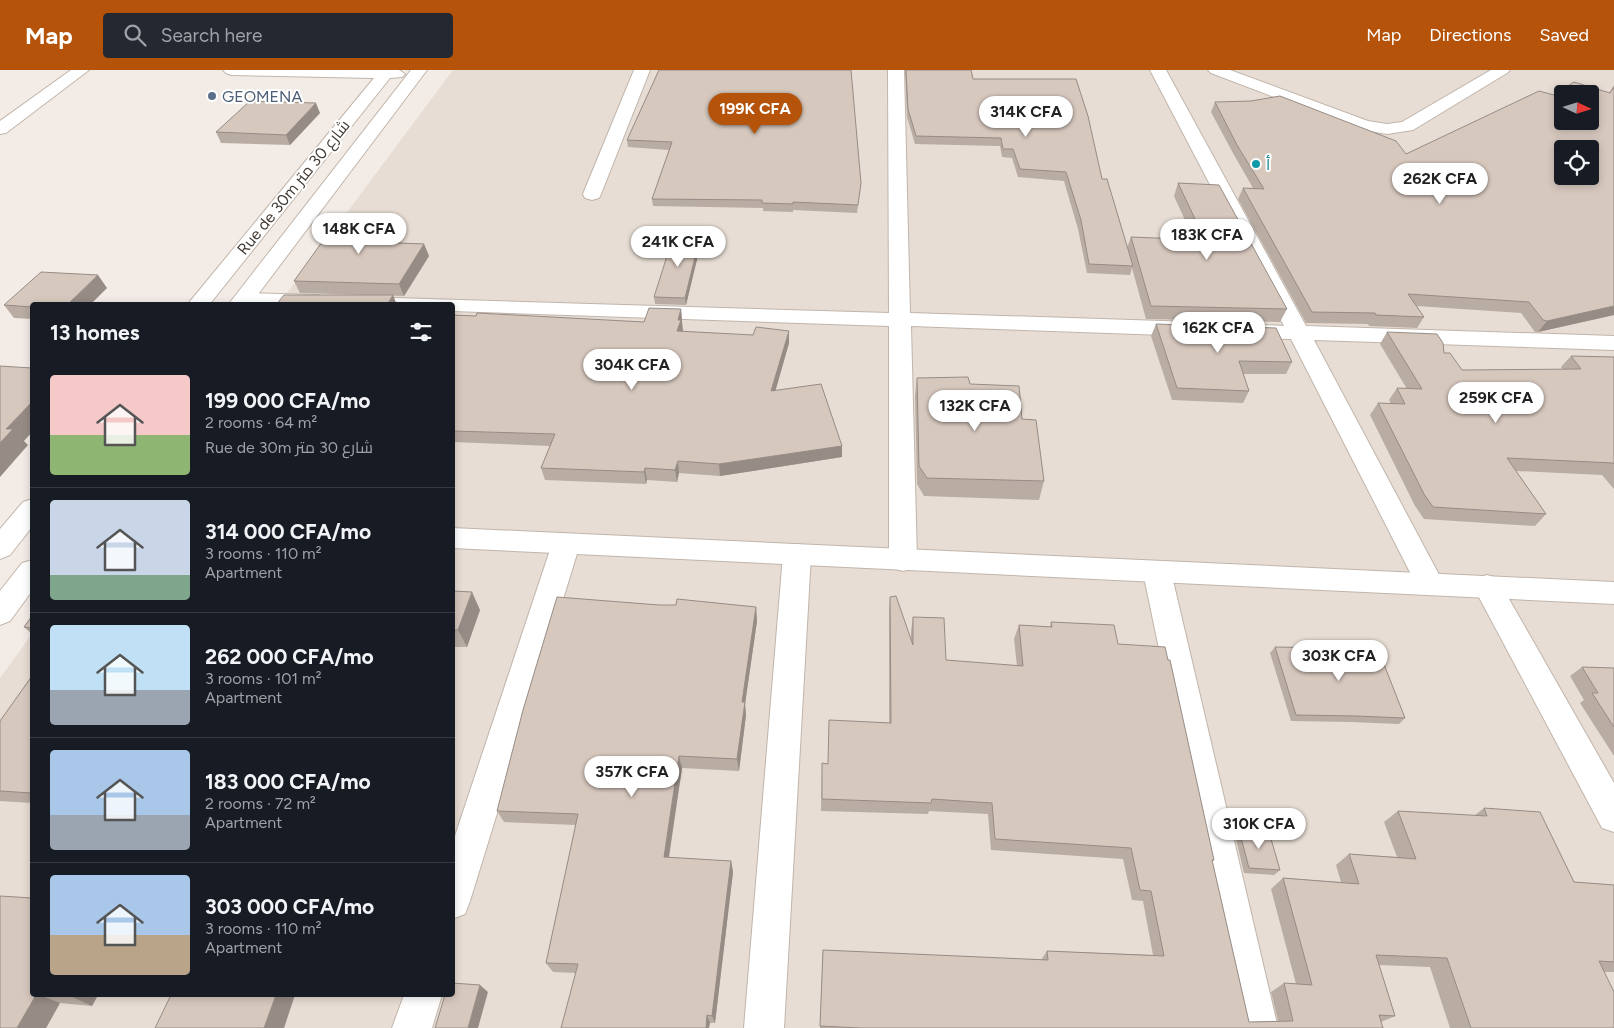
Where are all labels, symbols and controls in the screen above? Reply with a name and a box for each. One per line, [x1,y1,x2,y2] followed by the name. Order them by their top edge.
[103,13,453,58] search box
[25,21,73,50] text: Map
[121,21,149,49] icon: search
[161,24,262,47] text: Search here
[1366,24,1401,46] text: Map
[1429,24,1511,46] text: Directions
[1539,24,1589,46] text: Saved
[1554,85,1599,130] north arrow
[1554,85,1599,185] map controls
[222,87,302,106] place label: GEOMENA
[206,90,218,102] marker: GEOMENA
[703,92,807,135] pin: 199K CFA
[974,96,1078,138] pin: 314K CFA
[719,99,791,118] text: 199K CFA
[990,102,1062,121] text: 314K CFA
[233,116,355,260] street label: Rue de 30m شارع 30 متر
[1554,140,1599,185] button: locate
[1266,155,1270,174] place label: أ
[1250,158,1262,170] marker: أ
[1388,162,1492,205] pin: 262K CFA
[1403,169,1477,188] text: 262K CFA
[307,212,411,255] pin: 148K CFA
[1155,218,1259,261] pin: 183K CFA
[322,219,396,238] text: 148K CFA
[1171,225,1243,244] text: 183K CFA
[626,226,730,268] pin: 241K CFA
[642,232,714,251] text: 241K CFA
[1166,312,1270,354] pin: 162K CFA
[407,318,435,346] icon: filters
[1182,318,1254,337] text: 162K CFA
[50,320,139,345] text: 13 homes
[580,348,684,391] pin: 304K CFA
[594,355,670,374] text: 304K CFA
[1444,382,1548,424] pin: 259K CFA
[205,388,370,413] text: 199 000 CFA/mo
[1459,388,1533,407] text: 259K CFA
[923,390,1027,432] pin: 132K CFA
[90,395,150,455] icon: home
[939,396,1011,415] text: 132K CFA
[205,413,317,432] text: 2 rooms · 64 m²
[205,438,373,457] text: Rue de 30m شارع 30 متر
[205,519,371,544] text: 314 000 CFA/mo
[90,520,150,580] icon: home
[205,544,321,563] text: 3 rooms · 110 m²
[205,563,282,582] text: Apartment
[1287,640,1391,682] pin: 303K CFA
[205,644,374,669] text: 262 000 CFA/mo
[90,645,150,705] icon: home
[1302,646,1376,665] text: 303K CFA
[205,669,321,688] text: 3 rooms · 101 m²
[205,688,282,707] text: Apartment
[580,756,684,798] pin: 357K CFA
[595,762,669,781] text: 357K CFA
[205,769,371,794] text: 183 000 CFA/mo
[90,770,150,830] icon: home
[205,794,316,813] text: 2 rooms · 72 m²
[1207,808,1311,850] pin: 310K CFA
[205,813,282,832] text: Apartment
[1223,814,1295,833] text: 310K CFA
[205,894,374,919] text: 303 000 CFA/mo
[90,895,150,955] icon: home
[205,919,321,938] text: 3 rooms · 110 m²
[205,938,282,957] text: Apartment

